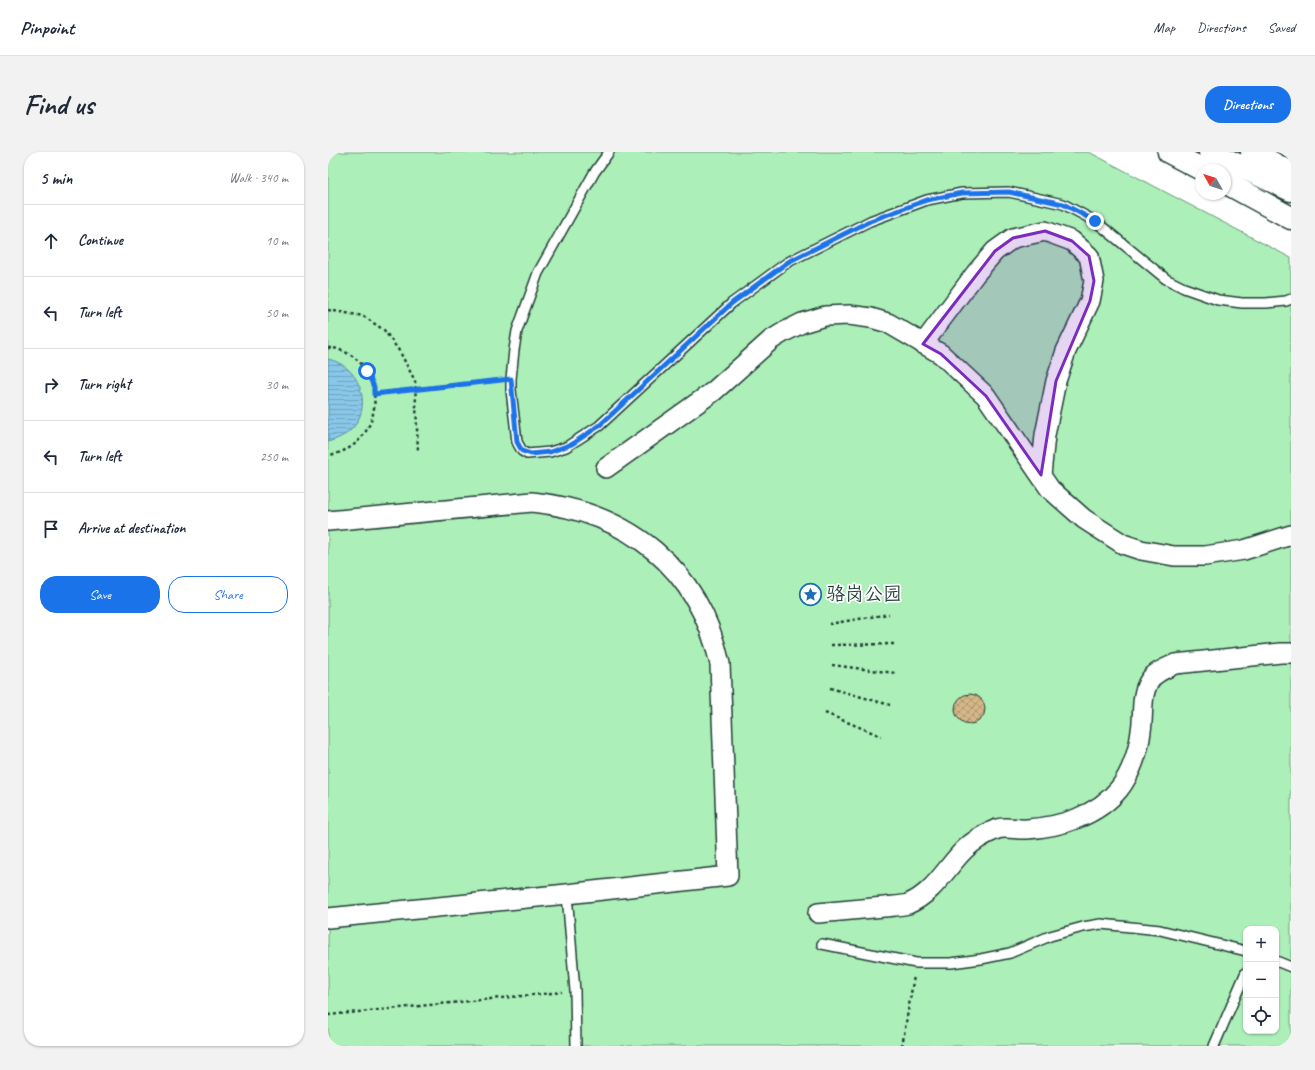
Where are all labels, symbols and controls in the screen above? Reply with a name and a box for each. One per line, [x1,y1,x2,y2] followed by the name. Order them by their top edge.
[20,16,74,40] text: Pinpoint
[1154,19,1175,36] text: Map
[1197,19,1246,36] text: Directions
[1268,19,1295,36] text: Saved
[1205,86,1291,123] button: Directions
[24,87,94,122] text: Find us
[1195,164,1231,200] north arrow
[40,168,72,189] text: 5 min
[229,170,288,186] text: Walk · 340 m
[1086,212,1104,230] route end
[40,230,62,252] icon: ahead
[78,231,123,250] text: Continue
[266,233,288,249] text: 10 m
[40,302,62,324] icon: left
[78,303,121,322] text: Turn left
[266,305,288,321] text: 50 m
[358,362,376,380] route start
[40,374,62,396] icon: right
[78,375,131,394] text: Turn right
[266,377,288,393] text: 30 m
[40,446,62,468] icon: left
[78,447,121,466] text: Turn left
[260,449,288,465] text: 250 m
[40,518,62,540] icon: arrive
[78,519,185,538] text: Arrive at destination
[40,576,160,613] button: Save
[168,576,288,613] button: Share
[797,581,823,607] place icon: 骆岗公园
[826,582,902,606] place label: 骆岗公园
[1243,926,1279,1034] map controls
[1243,926,1279,962] button: +
[1243,962,1279,998] button: −
[1243,998,1279,1034] button: locate

